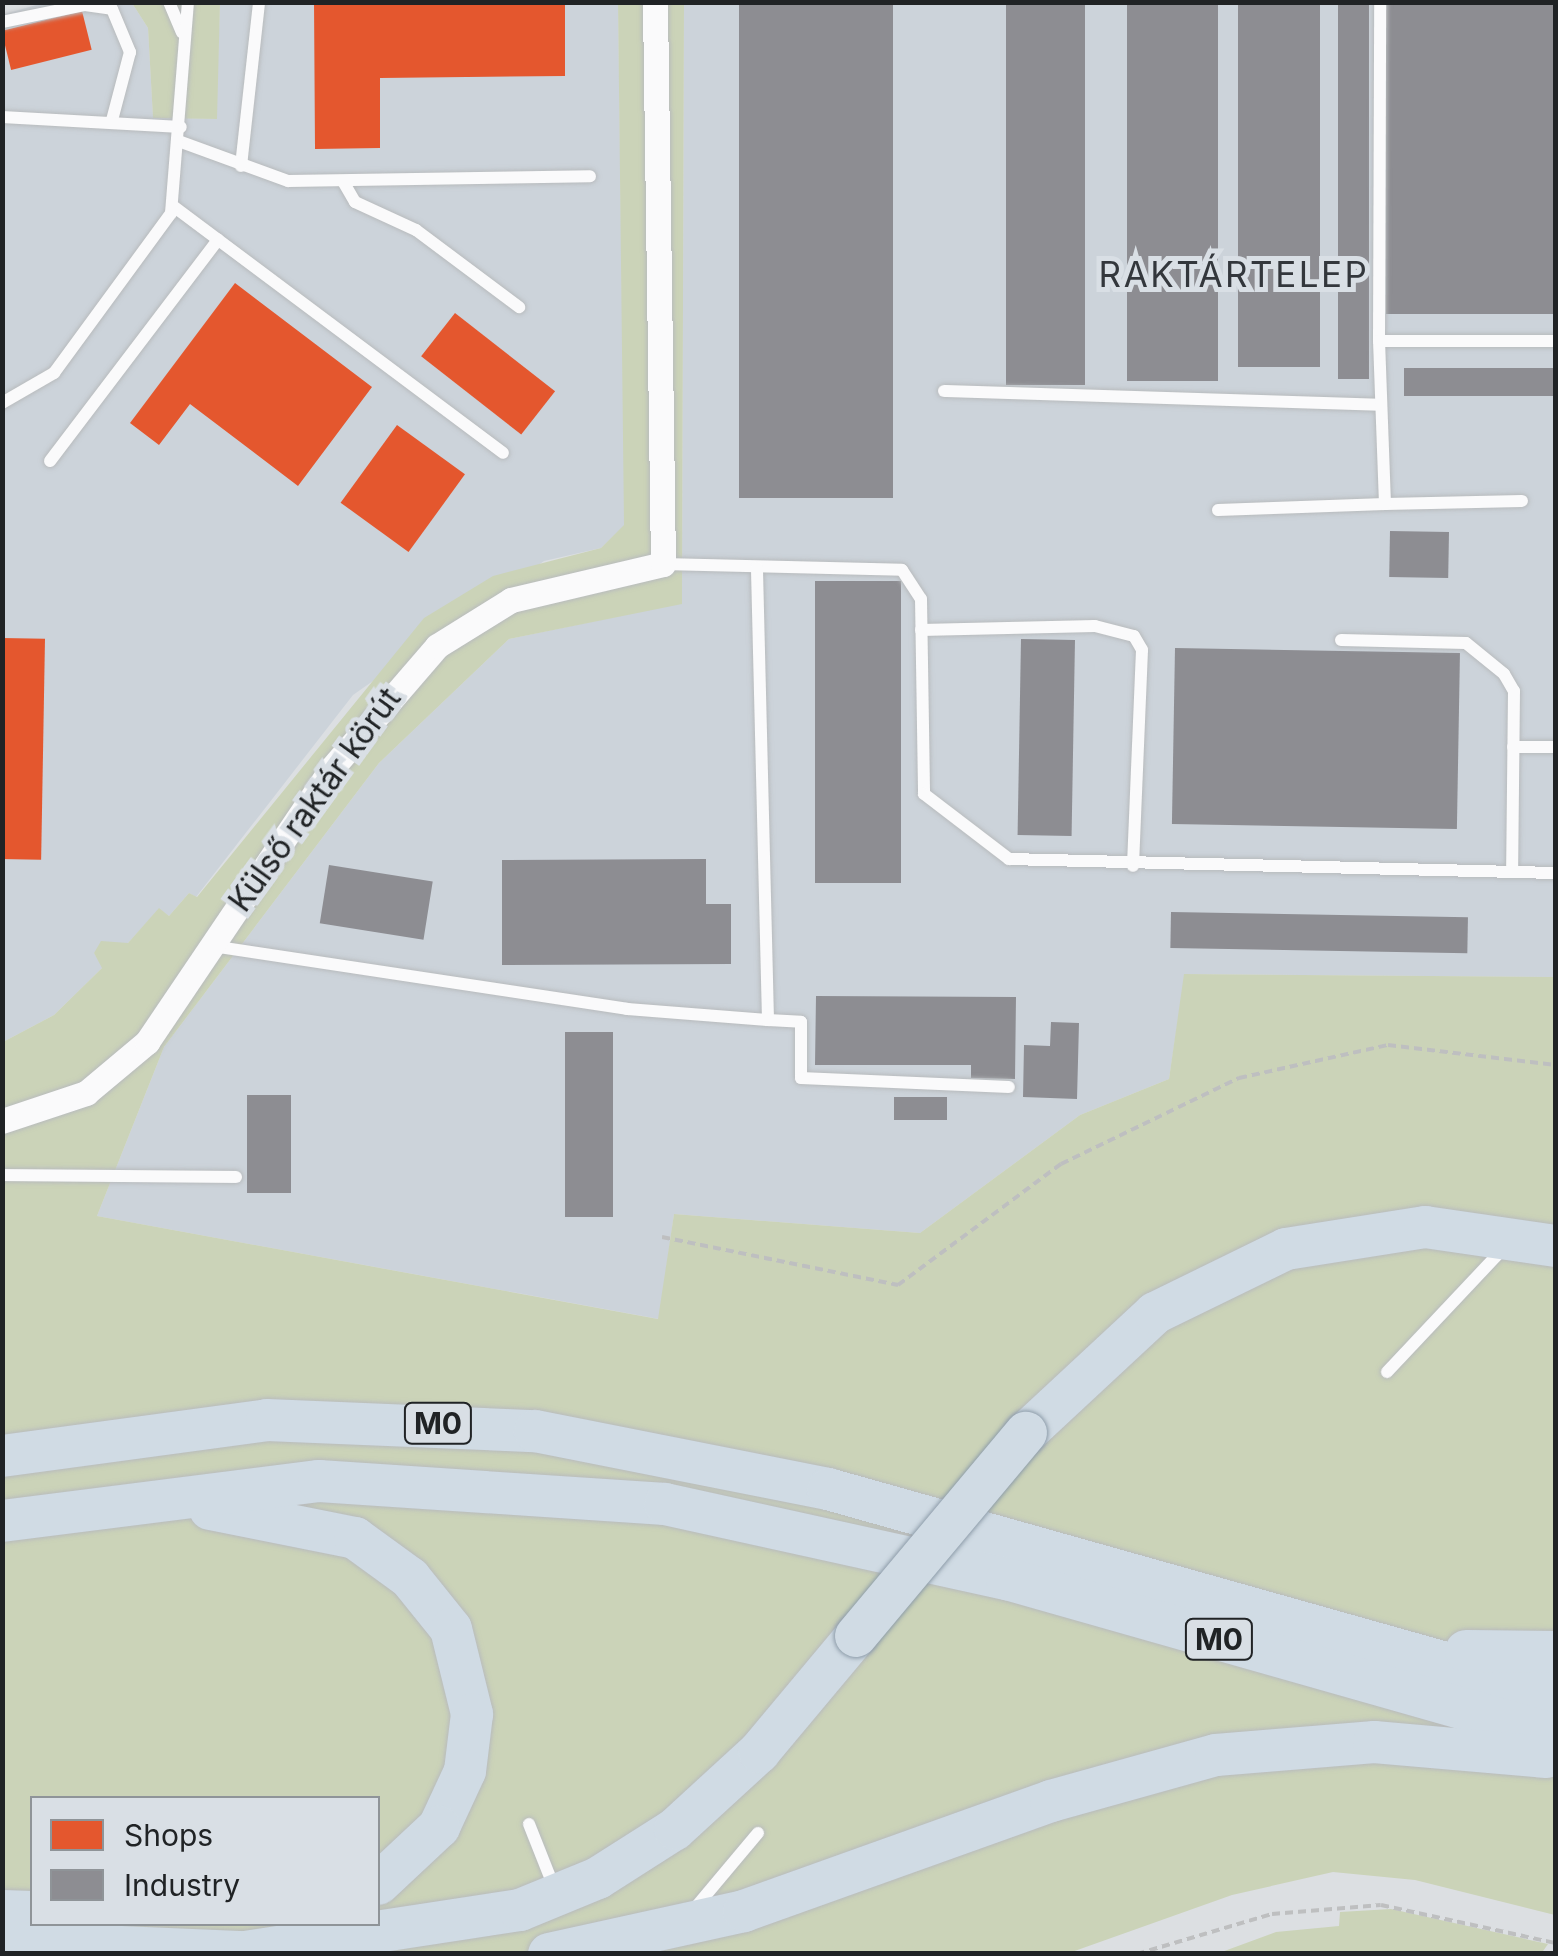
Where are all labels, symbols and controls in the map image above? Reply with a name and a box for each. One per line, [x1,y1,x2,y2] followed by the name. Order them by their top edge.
[1099,253,1369,295] district label: RAKTÁRTELEP
[221,681,409,919] street label: Külső raktár körút
[403,1398,473,1448] road number: M0
[1184,1614,1254,1664] road number: M0
[30,1796,380,1926] legend
[124,1817,213,1853] text: Shops
[124,1867,240,1903] text: Industry

